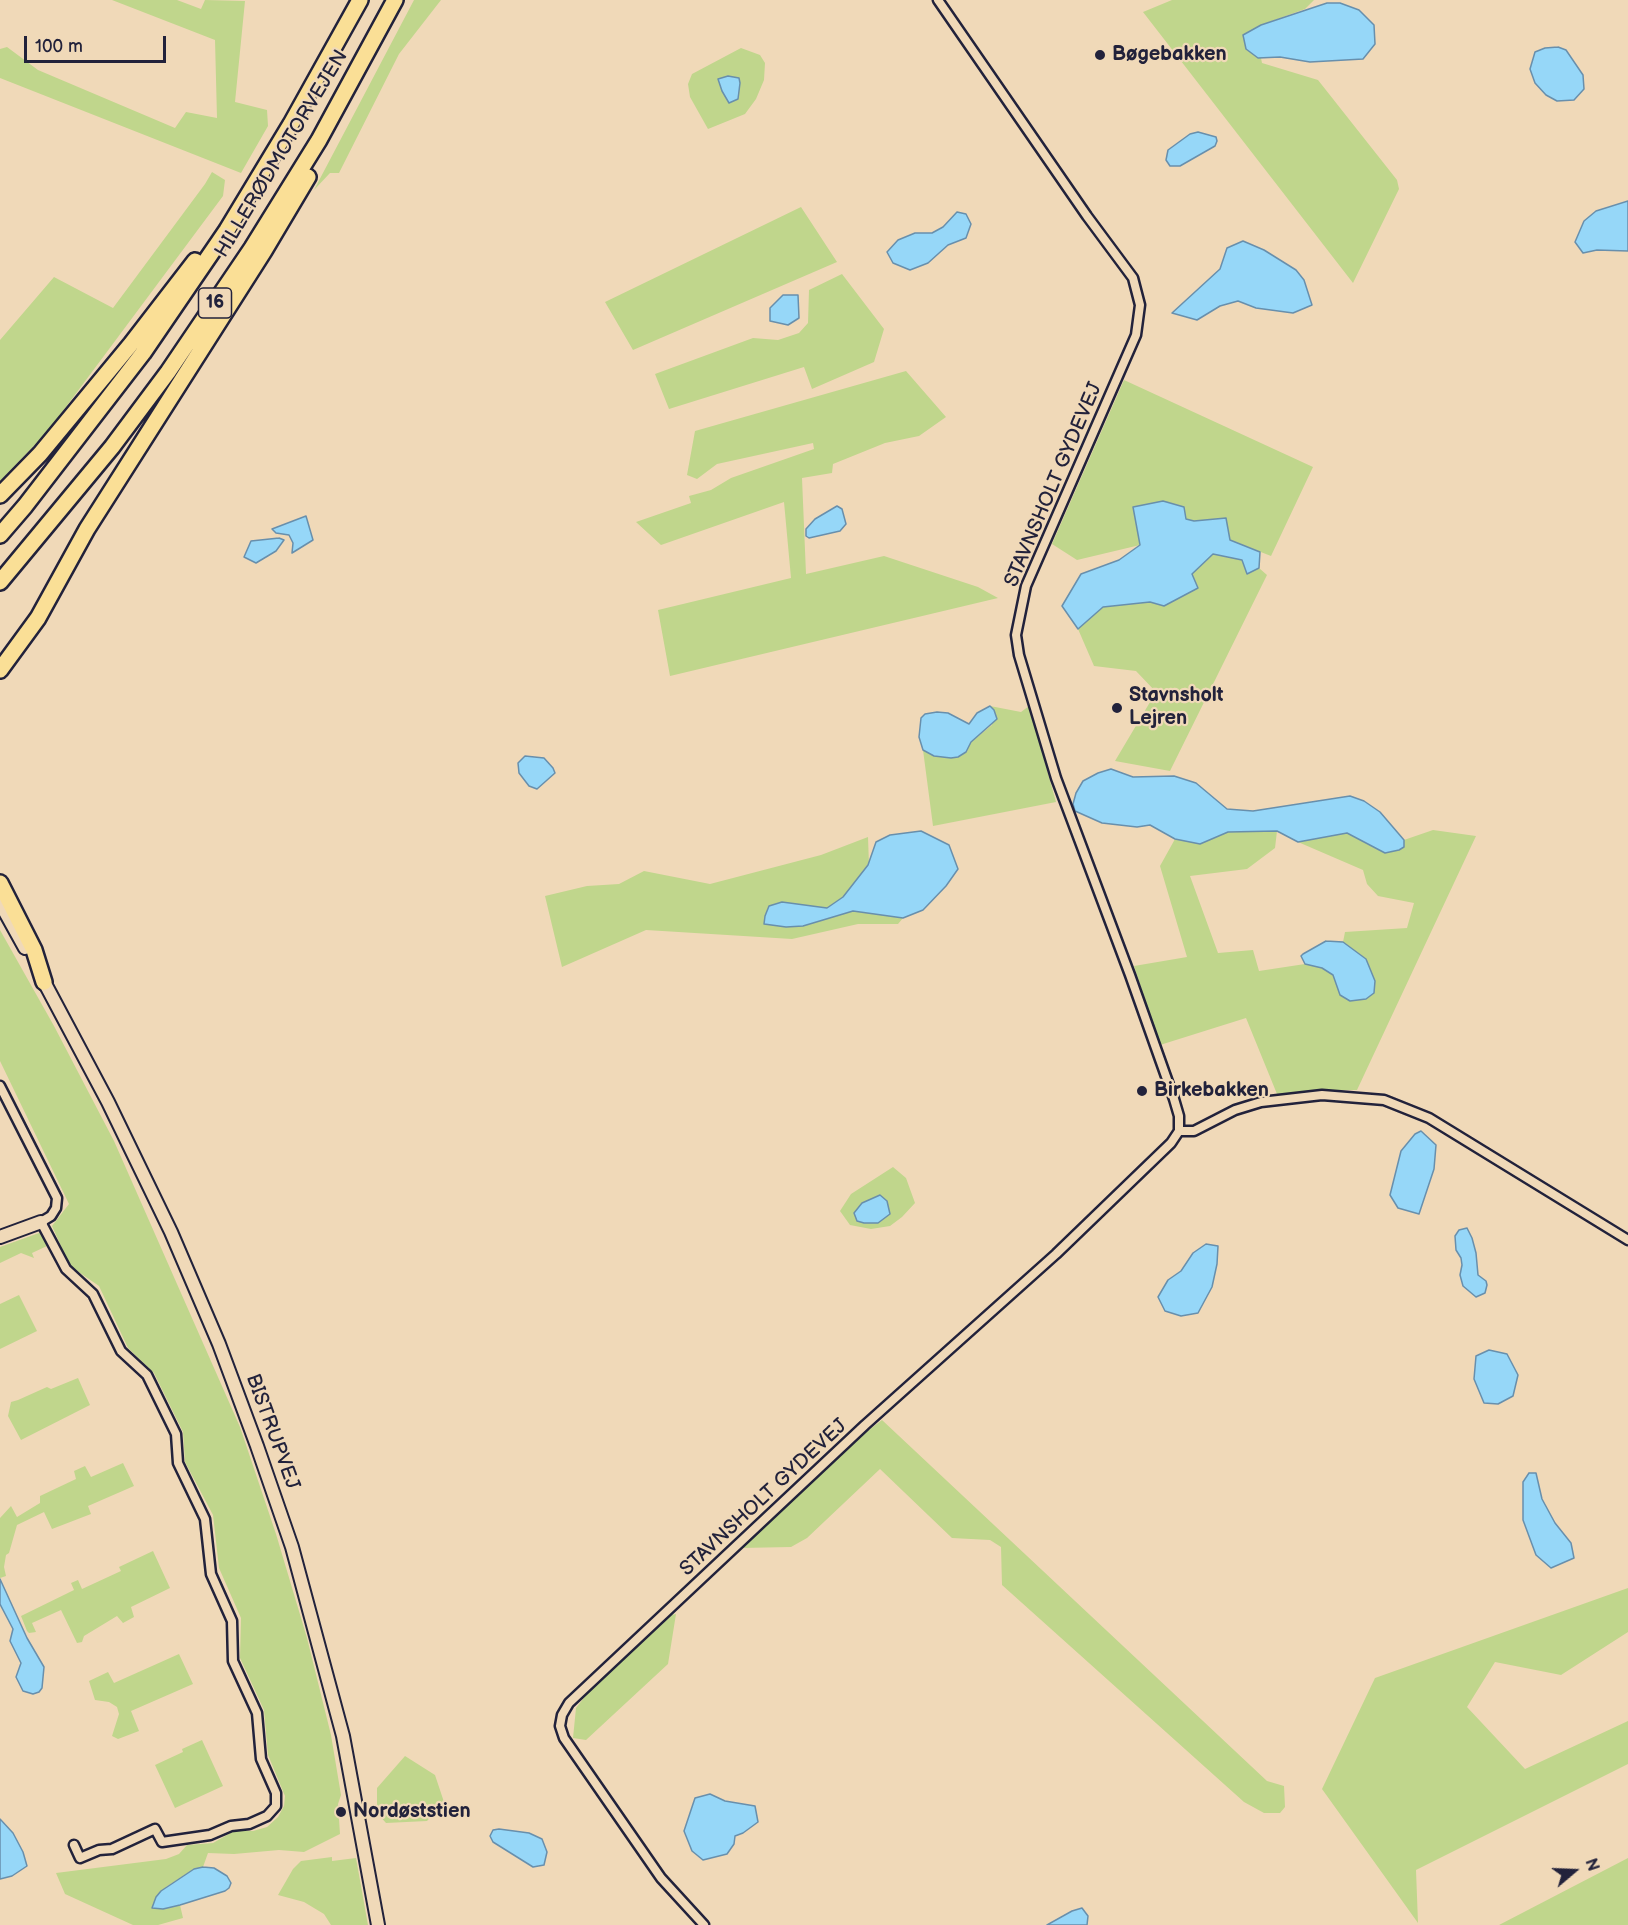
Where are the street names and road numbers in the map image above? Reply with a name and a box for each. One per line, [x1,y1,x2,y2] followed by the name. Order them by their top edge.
[211,46,353,262] street label: HILLERØDMOTORVEJEN
[198,288,232,318] road number: 16
[1000,379,1108,591] street label: STAVNSHOLT GYDEVEJ
[240,1371,304,1493] street label: BISTRUPVEJ
[676,1414,852,1582] street label: STAVNSHOLT GYDEVEJ

